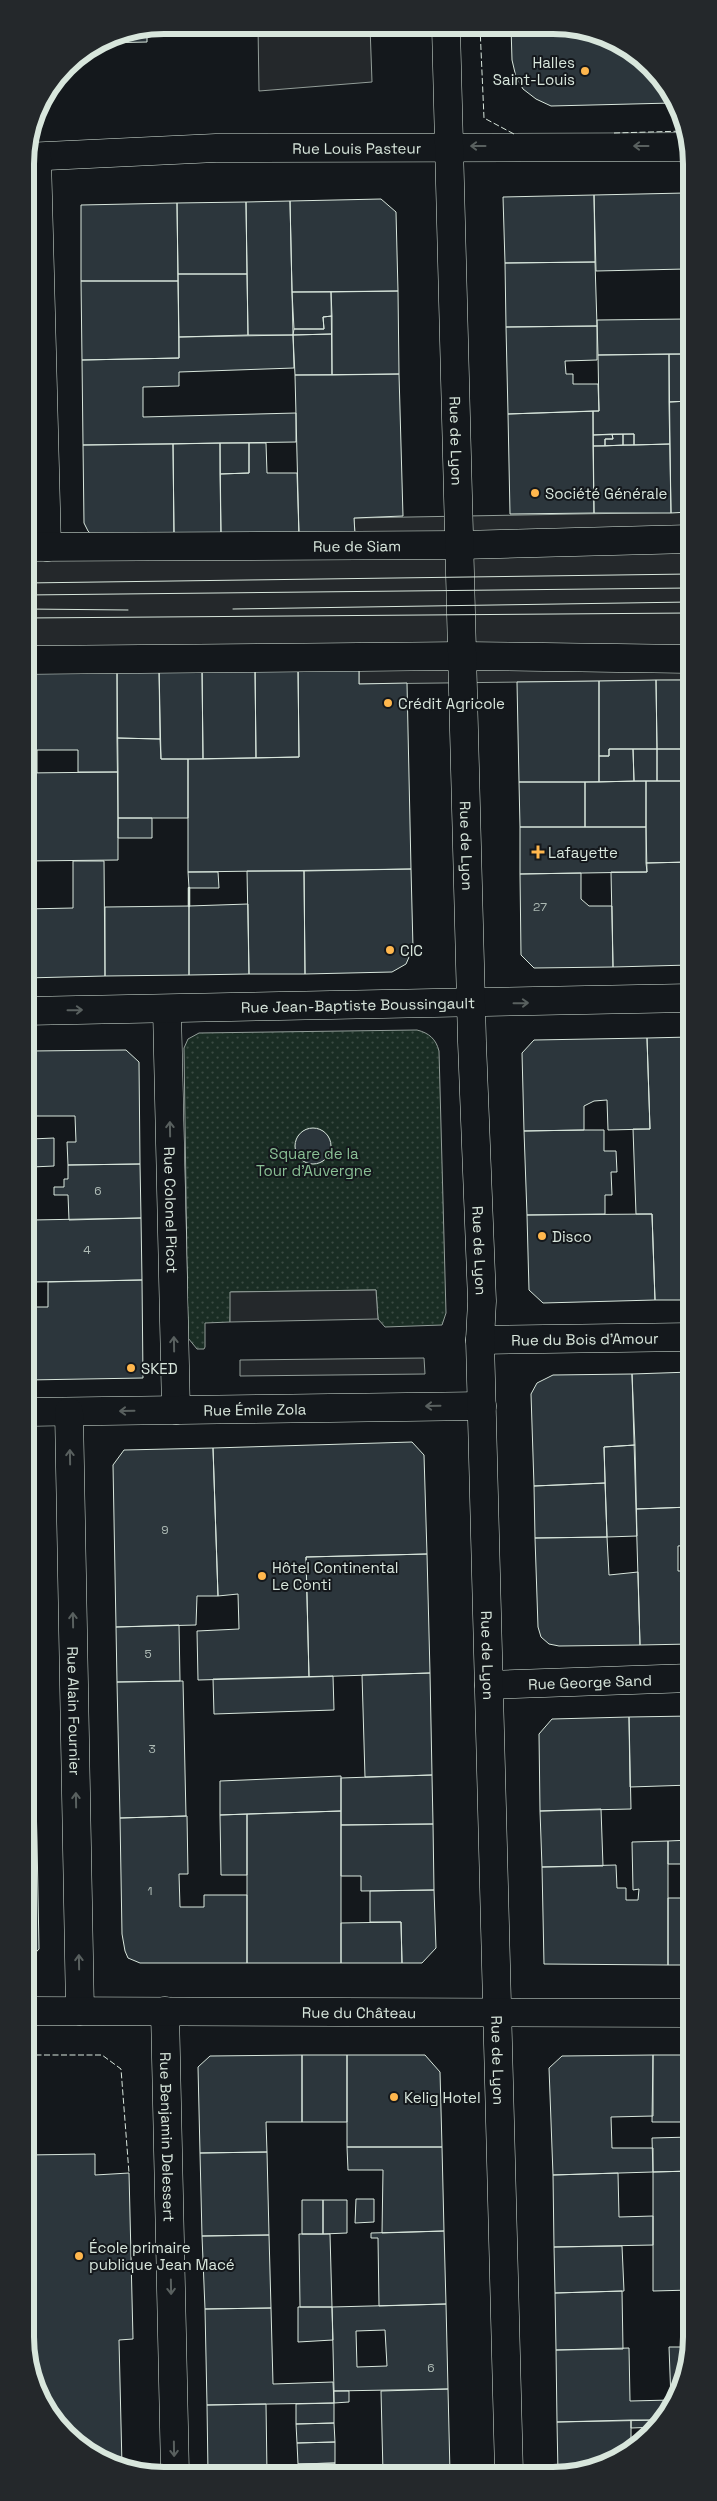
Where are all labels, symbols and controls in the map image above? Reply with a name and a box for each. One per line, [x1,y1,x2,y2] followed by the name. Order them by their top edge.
[493,53,575,89] place label: Halles Saint-Louis
[579,65,591,77] marker: Halles Saint-Louis
[292,138,422,157] street label: Rue Louis Pasteur
[470,141,486,151] one-way arrow
[633,141,649,151] one-way arrow
[446,396,467,486] street label: Rue de Lyon
[545,484,668,503] place label: Société Générale
[529,487,541,499] marker: Société Générale
[313,536,401,555] street label: Rue de Siam
[398,694,505,713] place label: Crédit Agricole
[382,697,394,709] marker: Crédit Agricole
[456,801,478,891] street label: Rue de Lyon
[548,843,618,862] place label: Lafayette
[532,846,544,858] marker: Lafayette
[533,899,547,915] house number: 27
[400,941,423,960] place label: CIC
[384,944,396,956] marker: CIC
[241,993,475,1016] street label: Rue Jean-Baptiste Boussingault
[513,998,529,1008] one-way arrow
[66,1005,83,1015] one-way arrow
[165,1122,175,1138] one-way arrow
[256,1144,372,1180] park label: Square de la Tour d'Auvergne
[161,1146,182,1273] street label: Rue Colonel Picot
[94,1183,102,1199] house number: 6
[469,1205,491,1296] street label: Rue de Lyon
[552,1227,592,1246] place label: Disco
[536,1230,548,1242] marker: Disco
[83,1242,91,1258] house number: 4
[511,1328,659,1349] street label: Rue du Bois d'Amour
[169,1336,179,1352] one-way arrow
[141,1359,178,1378] place label: SKED
[125,1362,137,1374] marker: SKED
[203,1399,307,1419] street label: Rue Émile Zola
[426,1402,442,1411] one-way arrow
[119,1406,136,1416] one-way arrow
[65,1449,74,1465] one-way arrow
[161,1522,169,1538] house number: 9
[272,1558,399,1594] place label: Hôtel Continental Le Conti
[256,1570,268,1582] marker: Hôtel Continental Le Conti
[477,1610,499,1700] street label: Rue de Lyon
[68,1612,77,1628] one-way arrow
[64,1646,85,1776] street label: Rue Alain Fournier
[144,1646,152,1662] house number: 5
[528,1670,652,1693] street label: Rue George Sand
[148,1741,156,1757] house number: 3
[71,1792,81,1808] one-way arrow
[147,1883,153,1899] house number: 1
[74,1954,84,1970] one-way arrow
[302,2002,416,2022] street label: Rue du Château
[488,2015,509,2105] street label: Rue de Lyon
[156,2052,179,2222] street label: Rue Benjamin Delessert
[404,2088,481,2107] place label: Kelig Hotel
[388,2091,400,2103] marker: Kelig Hotel
[89,2238,235,2274] place label: École primaire publique Jean Macé
[73,2250,85,2262] marker: École primaire publique Jean Macé
[166,2279,175,2295] one-way arrow
[427,2360,435,2376] house number: 6
[169,2441,179,2457] one-way arrow

